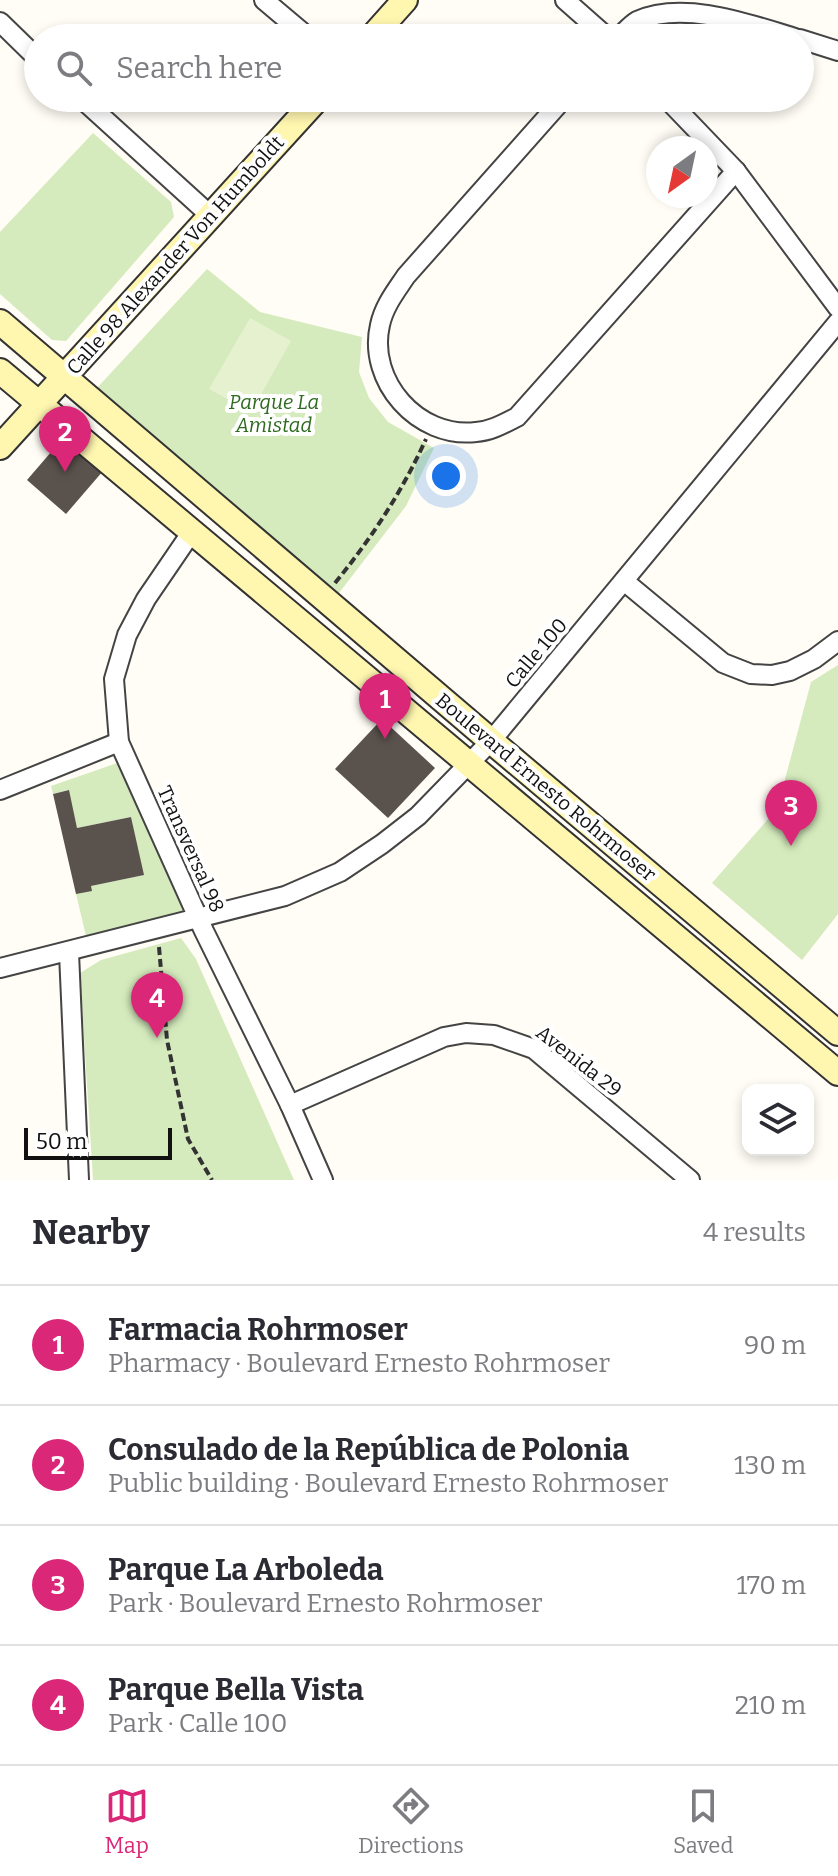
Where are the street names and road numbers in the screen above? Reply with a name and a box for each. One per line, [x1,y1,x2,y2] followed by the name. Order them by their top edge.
[61,131,289,379] street label: Calle 98 Alexander Von Humboldt
[500,613,572,693] street label: Calle 100
[431,688,661,886] street label: Boulevard Ernesto Rohrmoser
[152,782,230,916] street label: Transversal 98
[531,1020,627,1102] street label: Avenida 29

